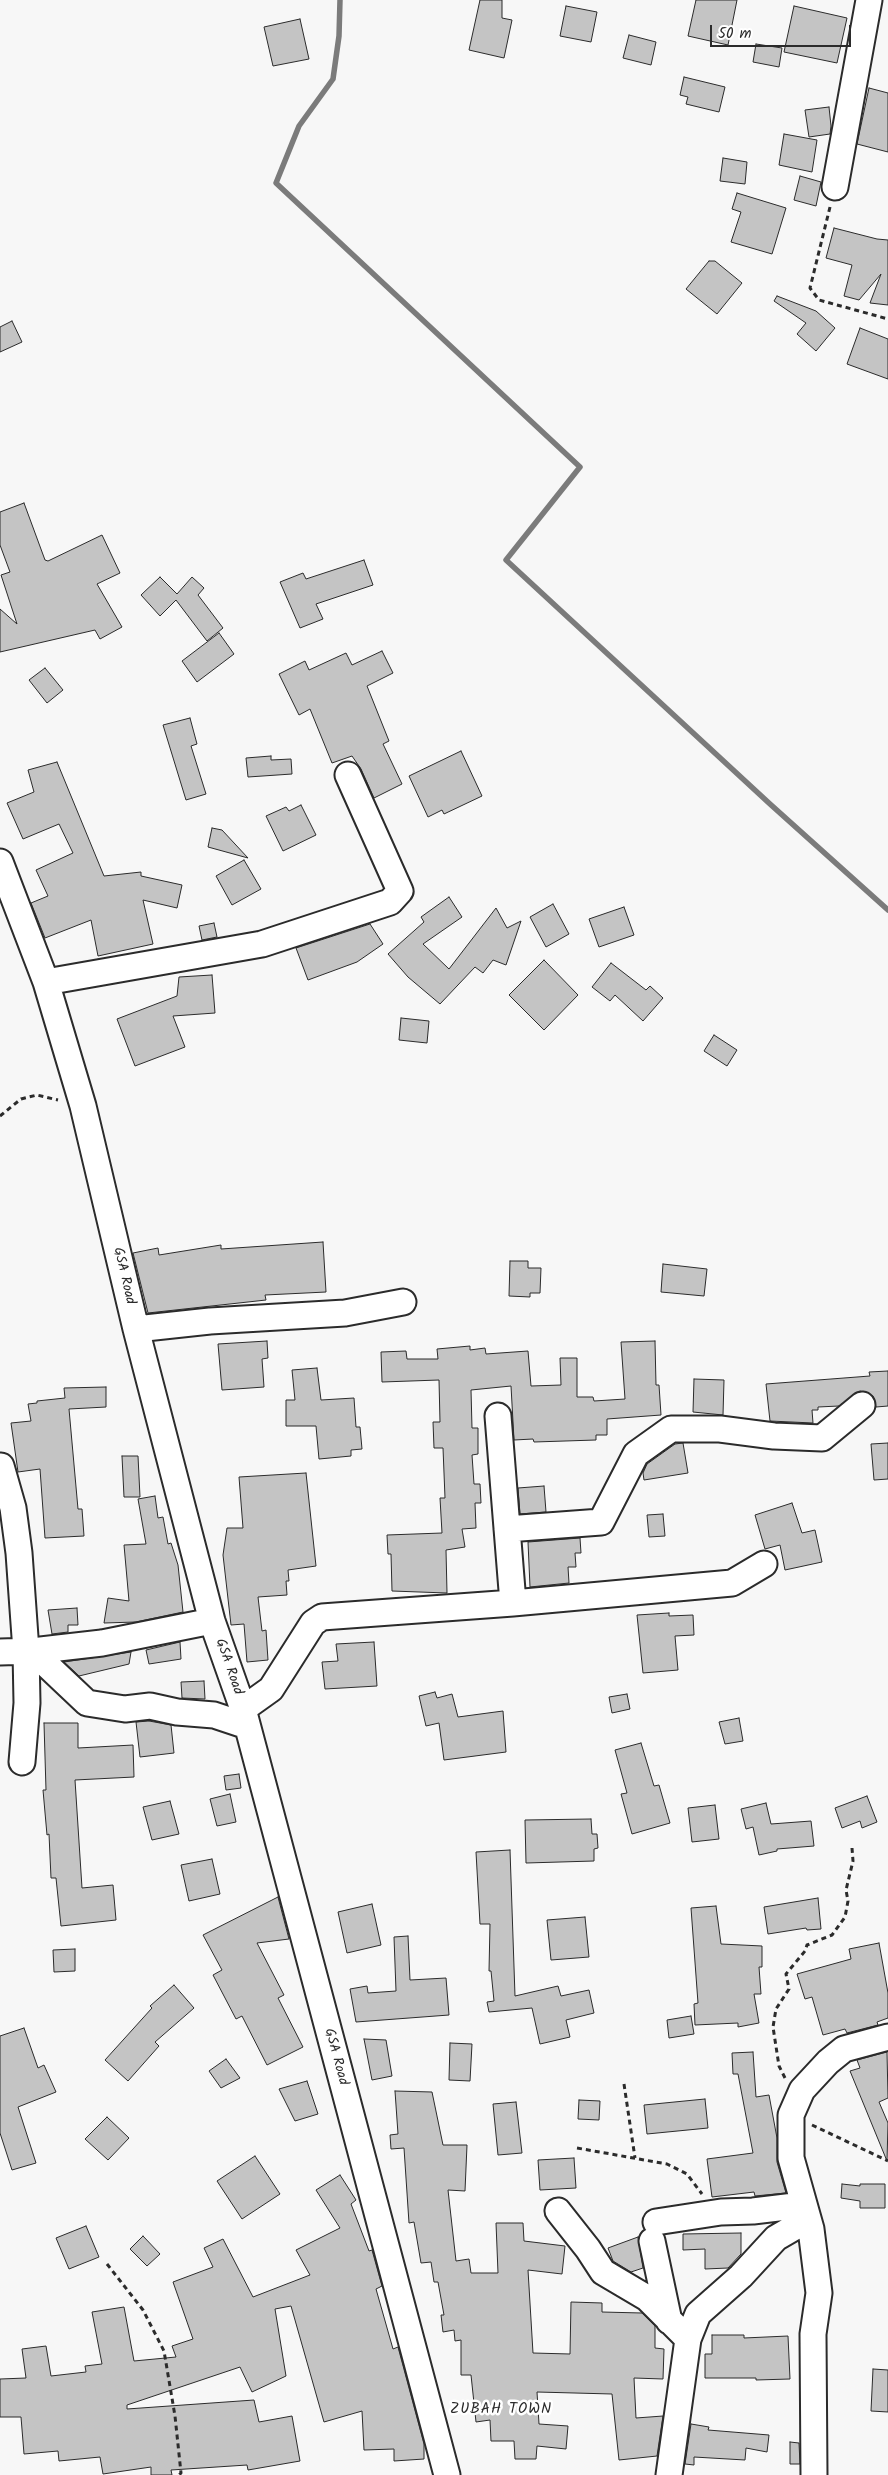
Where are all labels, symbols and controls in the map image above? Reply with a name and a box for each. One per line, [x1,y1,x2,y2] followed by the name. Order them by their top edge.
[713,15,854,47] scale bar
[718,22,752,46] text: 50 m
[108,1246,138,1306] street label: GSA Road
[211,1637,245,1697] street label: GSA Road
[319,2027,351,2087] street label: GSA Road
[449,2401,553,2419] district label: ZUBAH TOWN

